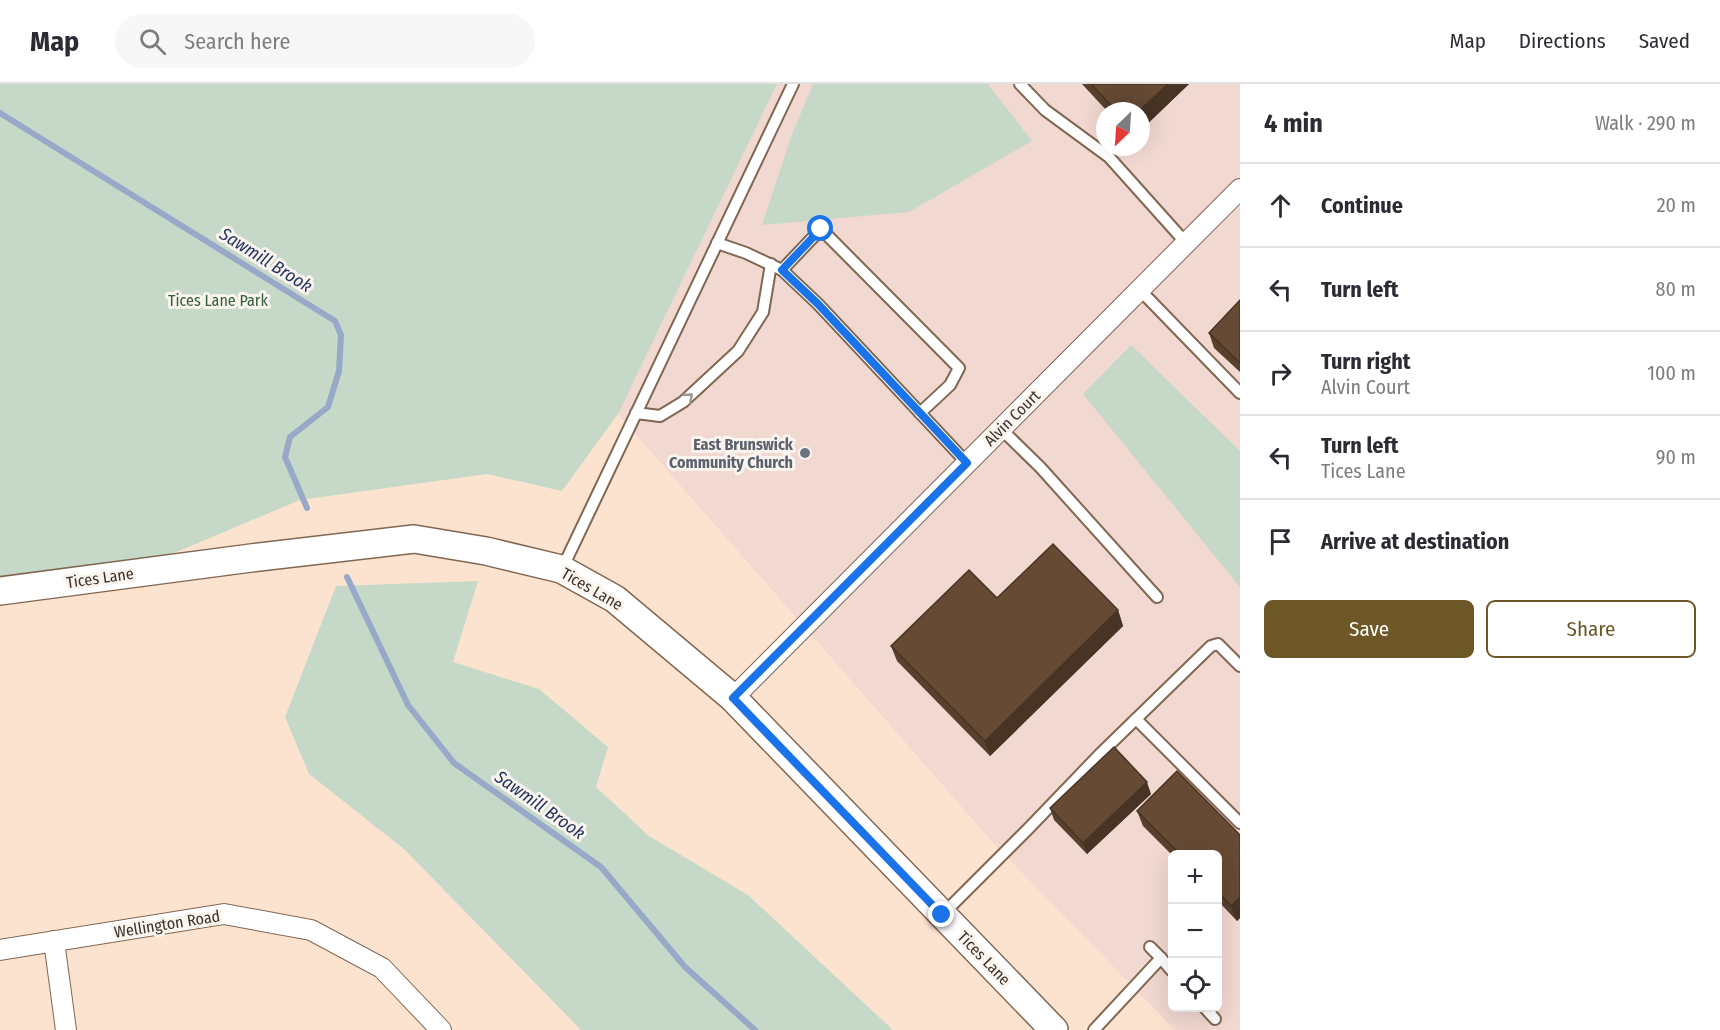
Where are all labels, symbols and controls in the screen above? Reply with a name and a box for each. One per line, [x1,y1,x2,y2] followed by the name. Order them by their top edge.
[115,14,535,68] search box
[30,25,79,58] text: Map
[136,25,169,58] icon: search
[184,28,290,55] text: Search here
[1449,28,1486,54] text: Map
[1519,28,1606,54] text: Directions
[1639,28,1690,54] text: Saved
[1096,102,1150,156] north arrow
[1264,108,1323,139] text: 4 min
[1595,111,1696,135] text: Walk · 290 m
[1264,189,1297,222] icon: ahead
[1321,192,1403,219] text: Continue
[1657,193,1696,217] text: 20 m
[807,215,833,241] route start
[215,222,316,297] water label: Sawmill Brook
[1264,273,1297,306] icon: left
[1321,276,1399,303] text: Turn left
[1656,277,1696,301] text: 80 m
[168,291,268,310] park label: Tices Lane Park
[1321,348,1410,375] text: Turn right
[1264,357,1297,390] icon: right
[1647,361,1696,385] text: 100 m
[1321,375,1410,399] text: Alvin Court
[980,386,1044,450] street label: Alvin Court
[682,393,692,404] one-way arrow
[1321,432,1399,459] text: Turn left
[669,435,794,472] place label: East Brunswick Community Church
[1264,441,1297,474] icon: left
[1656,445,1696,469] text: 90 m
[798,446,812,460] marker: East Brunswick Community Church
[1321,459,1406,483] text: Tices Lane
[1264,525,1297,558] icon: arrive
[1321,528,1509,555] text: Arrive at destination
[65,564,135,592] street label: Tices Lane
[558,564,626,614] street label: Tices Lane
[1264,600,1474,658] button: Save
[1486,600,1696,658] button: Share
[490,765,589,844] water label: Sawmill Brook
[1168,850,1222,1012] map controls
[1168,850,1222,904] button: +
[928,901,954,927] route end
[1168,904,1222,958] button: −
[113,906,221,942] street label: Wellington Road
[954,927,1014,989] street label: Tices Lane
[1168,958,1222,1012] button: locate

